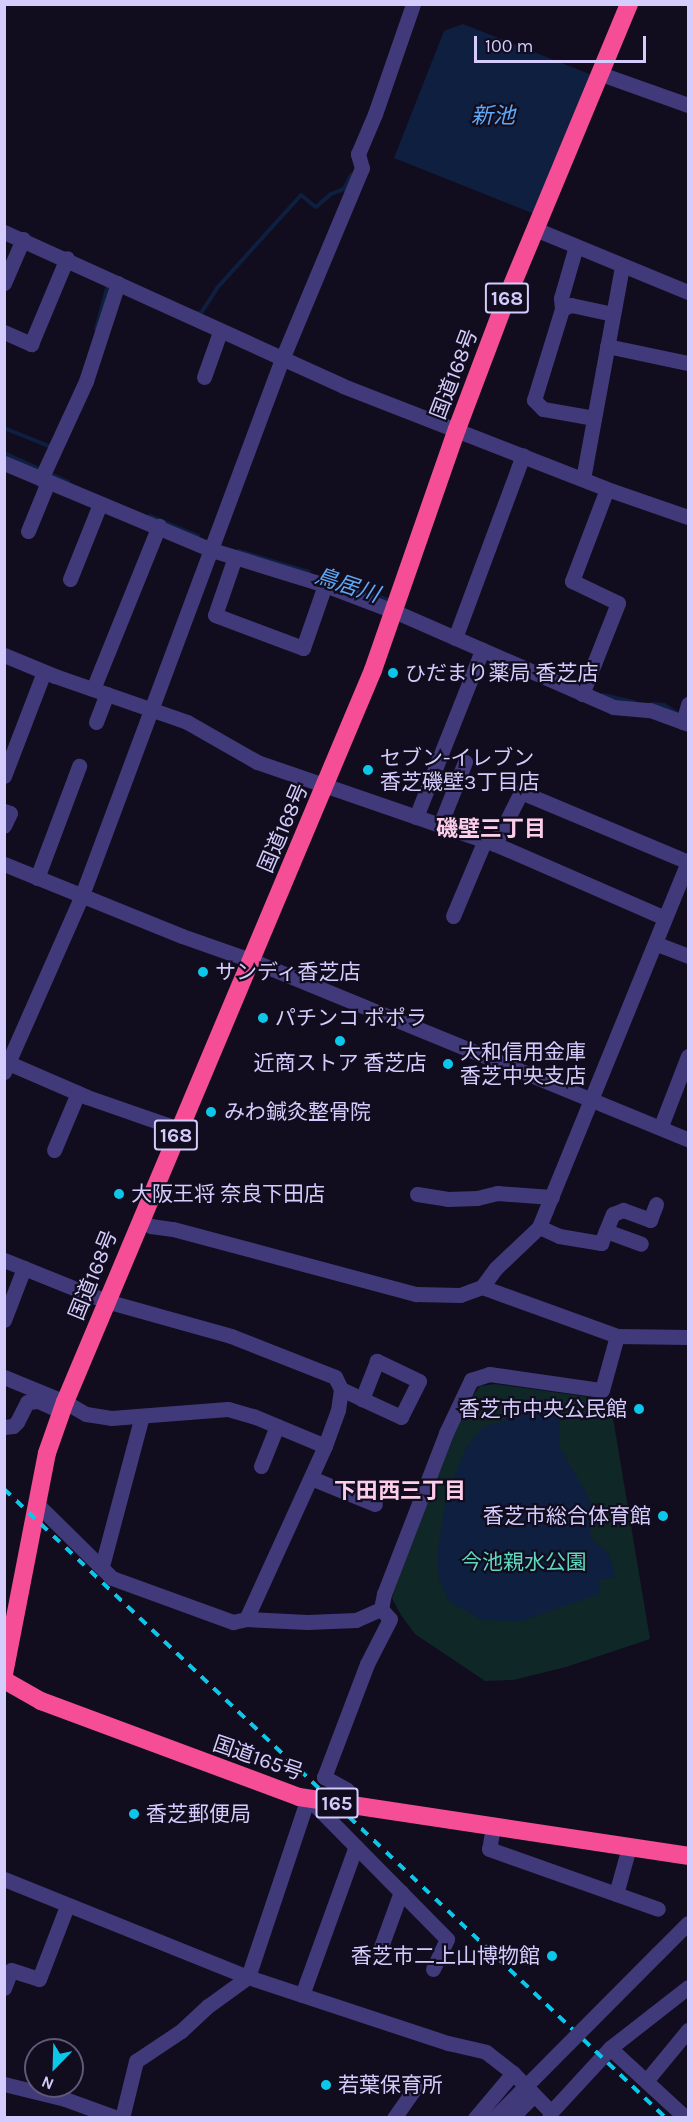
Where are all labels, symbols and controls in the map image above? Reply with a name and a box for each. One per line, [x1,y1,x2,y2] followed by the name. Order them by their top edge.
[477,24,650,62] scale bar
[485,35,533,57] text: 100 m
[471,104,515,130] water label: 新池
[484,281,530,315] road number: 168
[425,325,483,423] street label: 国道168号
[312,563,382,609] water label: 鳥居川
[405,660,599,686] place label: ひだまり薬局 香芝店
[386,666,400,680] marker: ひだまり薬局 香芝店
[380,745,539,795] place label: セブン-イレブン 香芝磯壁3丁目店
[361,763,375,777] marker: セブン-イレブン 香芝磯壁3丁目店
[253,779,313,877] street label: 国道168号
[436,817,546,843] district label: 磯壁三丁目
[215,959,362,985] place label: サンディ香芝店
[196,965,210,979] marker: サンディ香芝店
[275,1005,427,1031] place label: パチンコ ポポラ
[256,1011,270,1025] marker: パチンコ ポポラ
[333,1034,347,1048] marker: 近商ストア 香芝店
[460,1039,586,1089] place label: 大和信用金庫 香芝中央支店
[254,1050,426,1076] place label: 近商ストア 香芝店
[441,1057,455,1071] marker: 大和信用金庫 香芝中央支店
[224,1099,371,1125] place label: みわ鍼灸整骨院
[202,1103,220,1121] marker: みわ鍼灸整骨院
[154,1118,198,1152] road number: 168
[131,1181,325,1207] place label: 大阪王将 奈良下田店
[112,1187,126,1201] marker: 大阪王将 奈良下田店
[64,1226,122,1324] street label: 国道168号
[459,1396,627,1422] place label: 香芝市中央公民館
[632,1402,646,1416] marker: 香芝市中央公民館
[334,1479,466,1505] district label: 下田西三丁目
[483,1503,651,1529] place label: 香芝市総合体育館
[656,1509,670,1523] marker: 香芝市総合体育館
[461,1549,587,1575] park label: 今池親水公園
[210,1731,306,1785] street label: 国道165号
[314,1786,360,1820] road number: 165
[146,1801,251,1827] place label: 香芝郵便局
[127,1807,141,1821] marker: 香芝郵便局
[351,1943,540,1969] place label: 香芝市二上山博物館
[545,1949,559,1963] marker: 香芝市二上山博物館
[24,2038,84,2098] north arrow
[39,2072,57,2094] text: N
[338,2072,443,2098] place label: 若葉保育所
[319,2078,333,2092] marker: 若葉保育所

